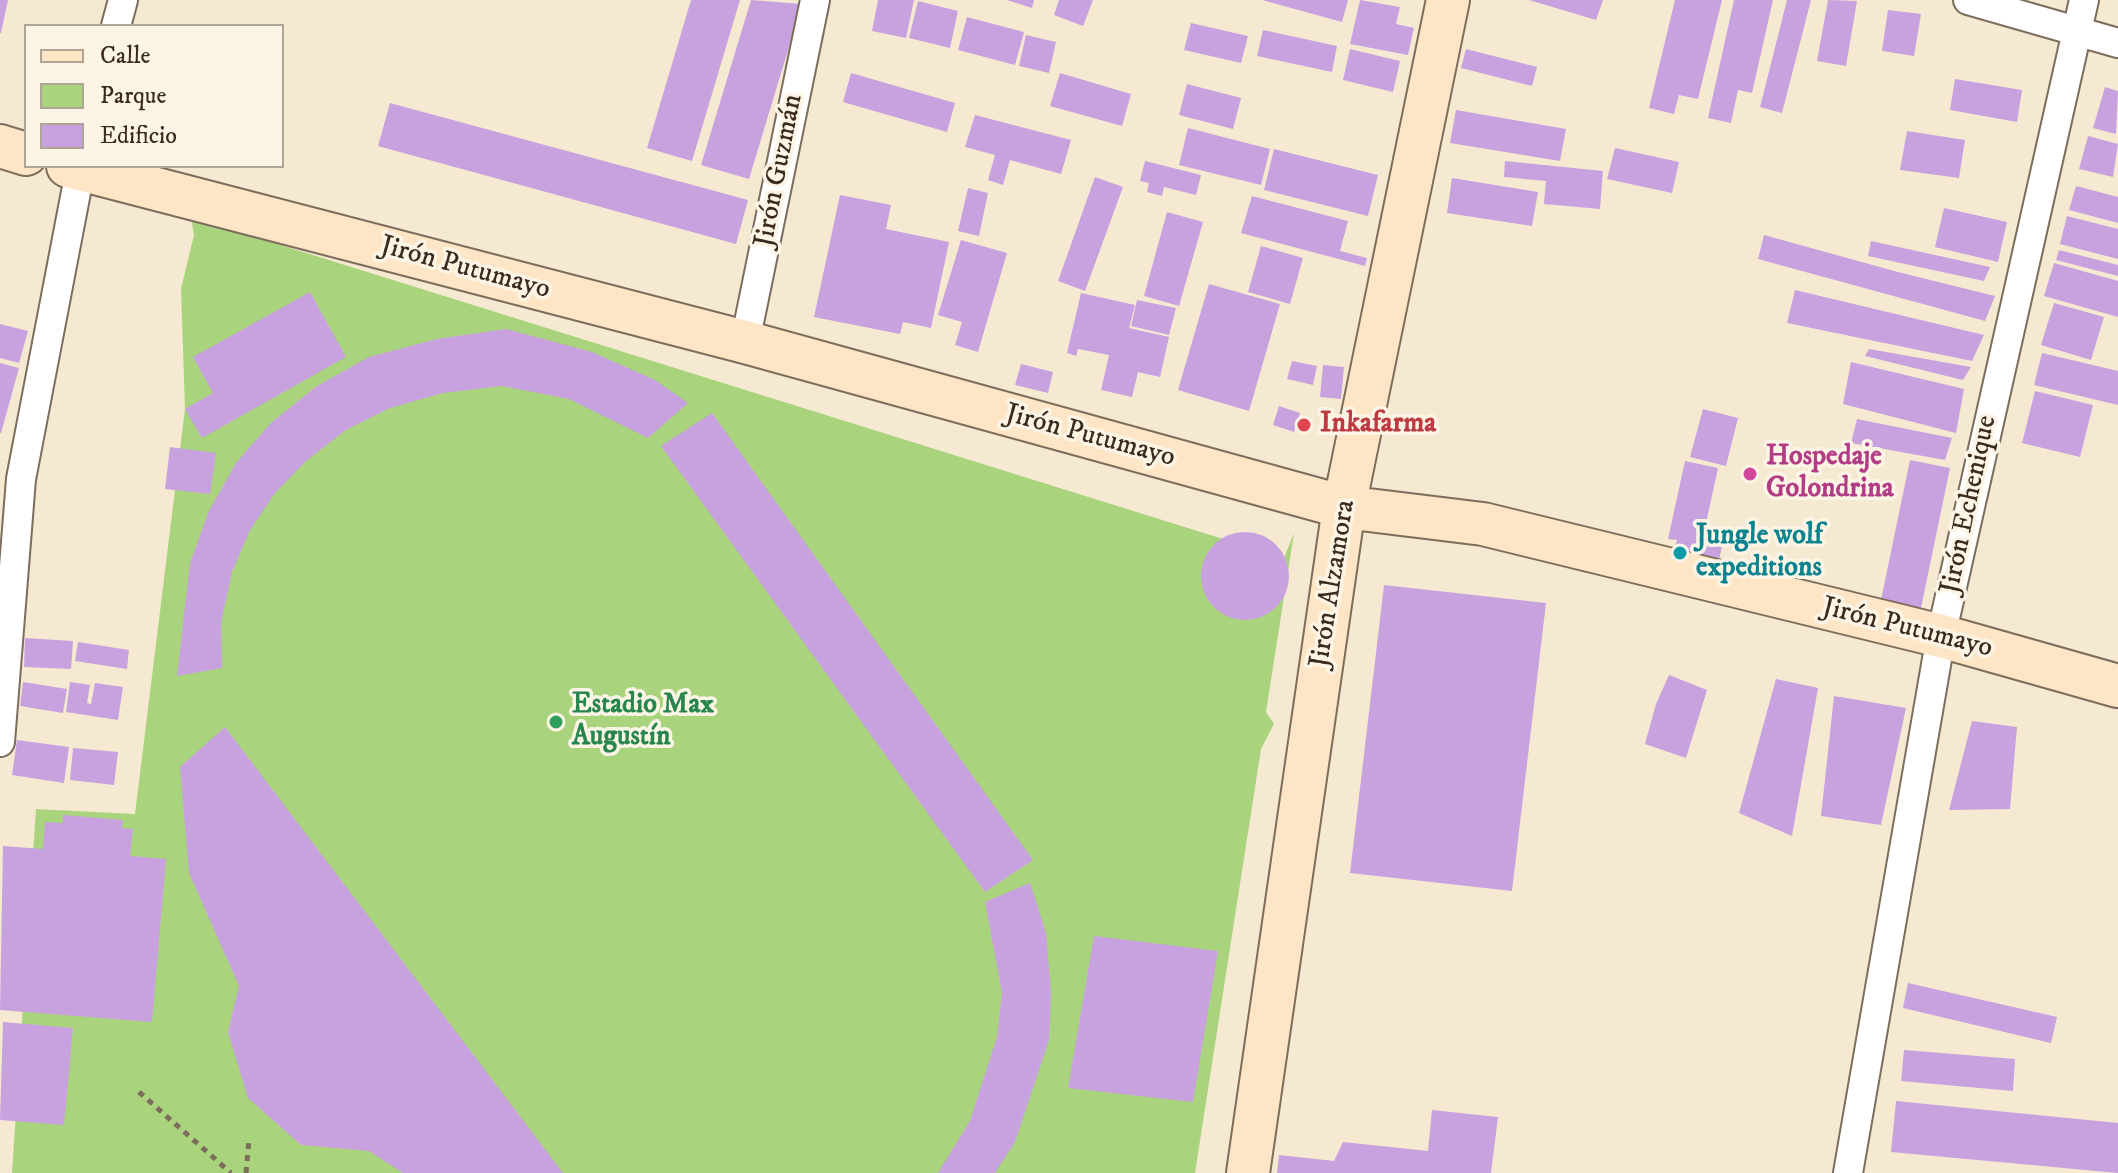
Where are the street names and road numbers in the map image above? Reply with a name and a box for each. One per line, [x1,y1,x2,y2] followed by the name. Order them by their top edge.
[749,92,811,250] street label: Jirón Guzmán
[376,230,554,308] street label: Jirón Putumayo
[1001,398,1179,476] street label: Jirón Putumayo
[1935,413,2005,597] street label: Jirón Echenique
[1304,498,1364,670] street label: Jirón Alzamora
[1818,592,1996,666] street label: Jirón Putumayo

